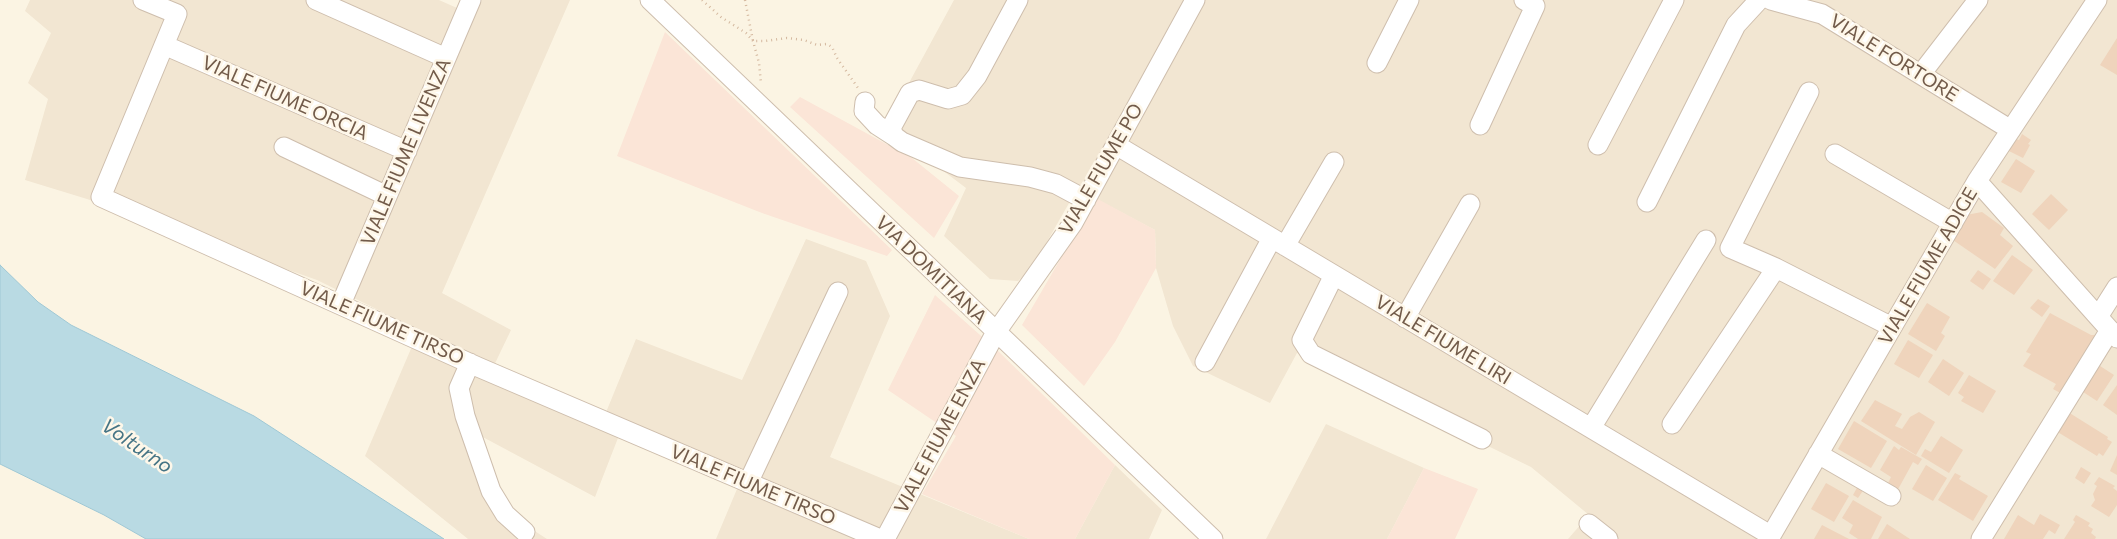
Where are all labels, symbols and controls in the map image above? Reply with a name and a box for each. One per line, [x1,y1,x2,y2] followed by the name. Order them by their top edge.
[1826,9,1962,107] street label: VIALE FORTORE
[198,51,372,145] street label: VIALE FIUME ORCIA
[356,55,456,249] street label: VIALE FIUME LIVENZA
[1054,99,1148,239] street label: VIALE FIUME PO
[1874,183,1982,349] street label: VIALE FIUME ADIGE
[871,211,991,329] street label: VIA DOMITIANA
[296,277,468,369] street label: VIALE FIUME TIRSO
[1371,290,1515,390] street label: VIALE FIUME LIRI
[890,355,990,517] street label: VIALE FIUME ENZA
[97,414,177,478] water label: Volturno
[667,440,839,530] street label: VIALE FIUME TIRSO

